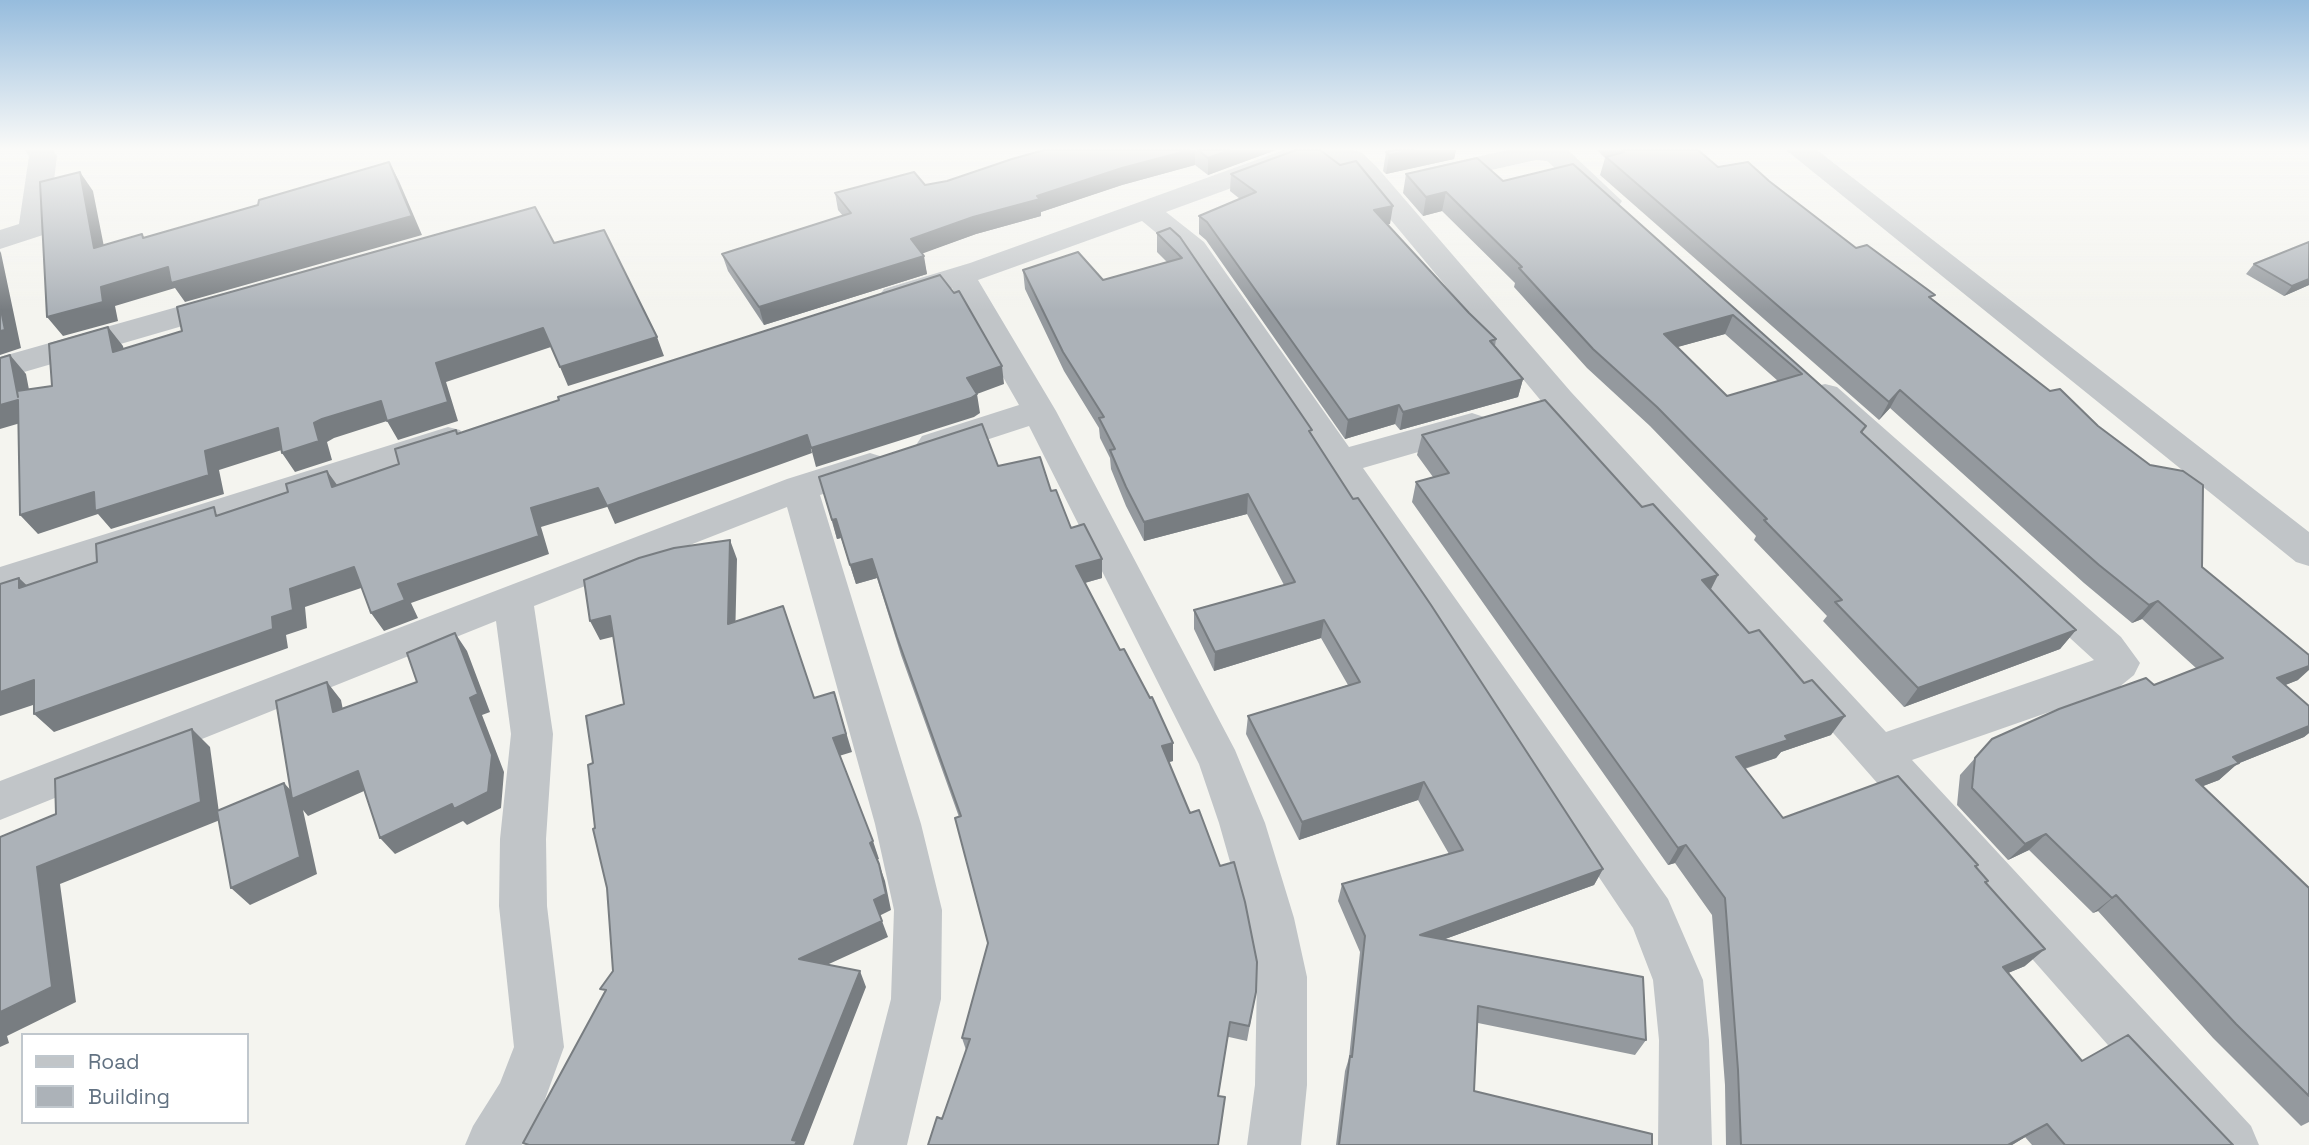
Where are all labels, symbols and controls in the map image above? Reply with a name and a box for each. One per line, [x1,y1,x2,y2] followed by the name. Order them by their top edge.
[21,1033,248,1124] legend
[88,1048,140,1075] text: Road
[88,1083,170,1110] text: Building

